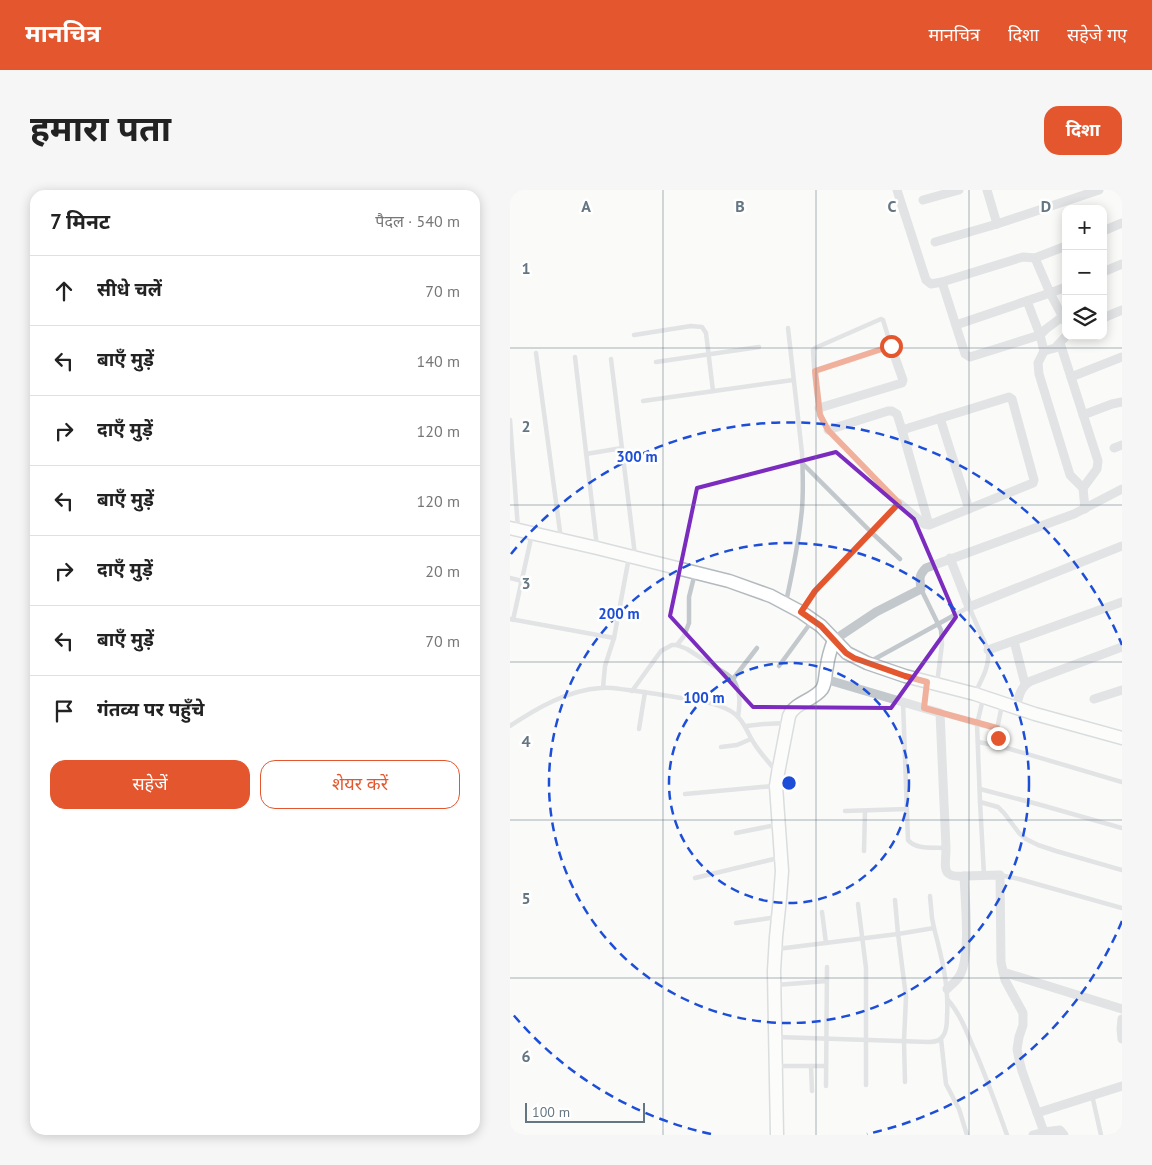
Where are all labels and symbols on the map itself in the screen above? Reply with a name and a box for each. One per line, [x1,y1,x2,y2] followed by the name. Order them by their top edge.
[581,196,591,216] text: A
[735,196,745,216] text: B
[888,196,897,216] text: C
[1041,196,1051,216] text: D
[521,258,531,278] text: 1
[880,335,903,358] route start
[521,416,531,436] text: 2
[616,447,658,466] text: 300 m
[521,573,531,593] text: 3
[598,604,640,623] text: 200 m
[683,688,725,707] text: 100 m
[987,727,1010,750] route end
[521,731,531,751] text: 4
[780,774,798,792] centre of rings
[521,888,531,908] text: 5
[521,1046,531,1066] text: 6
[525,1100,645,1123] scale bar

